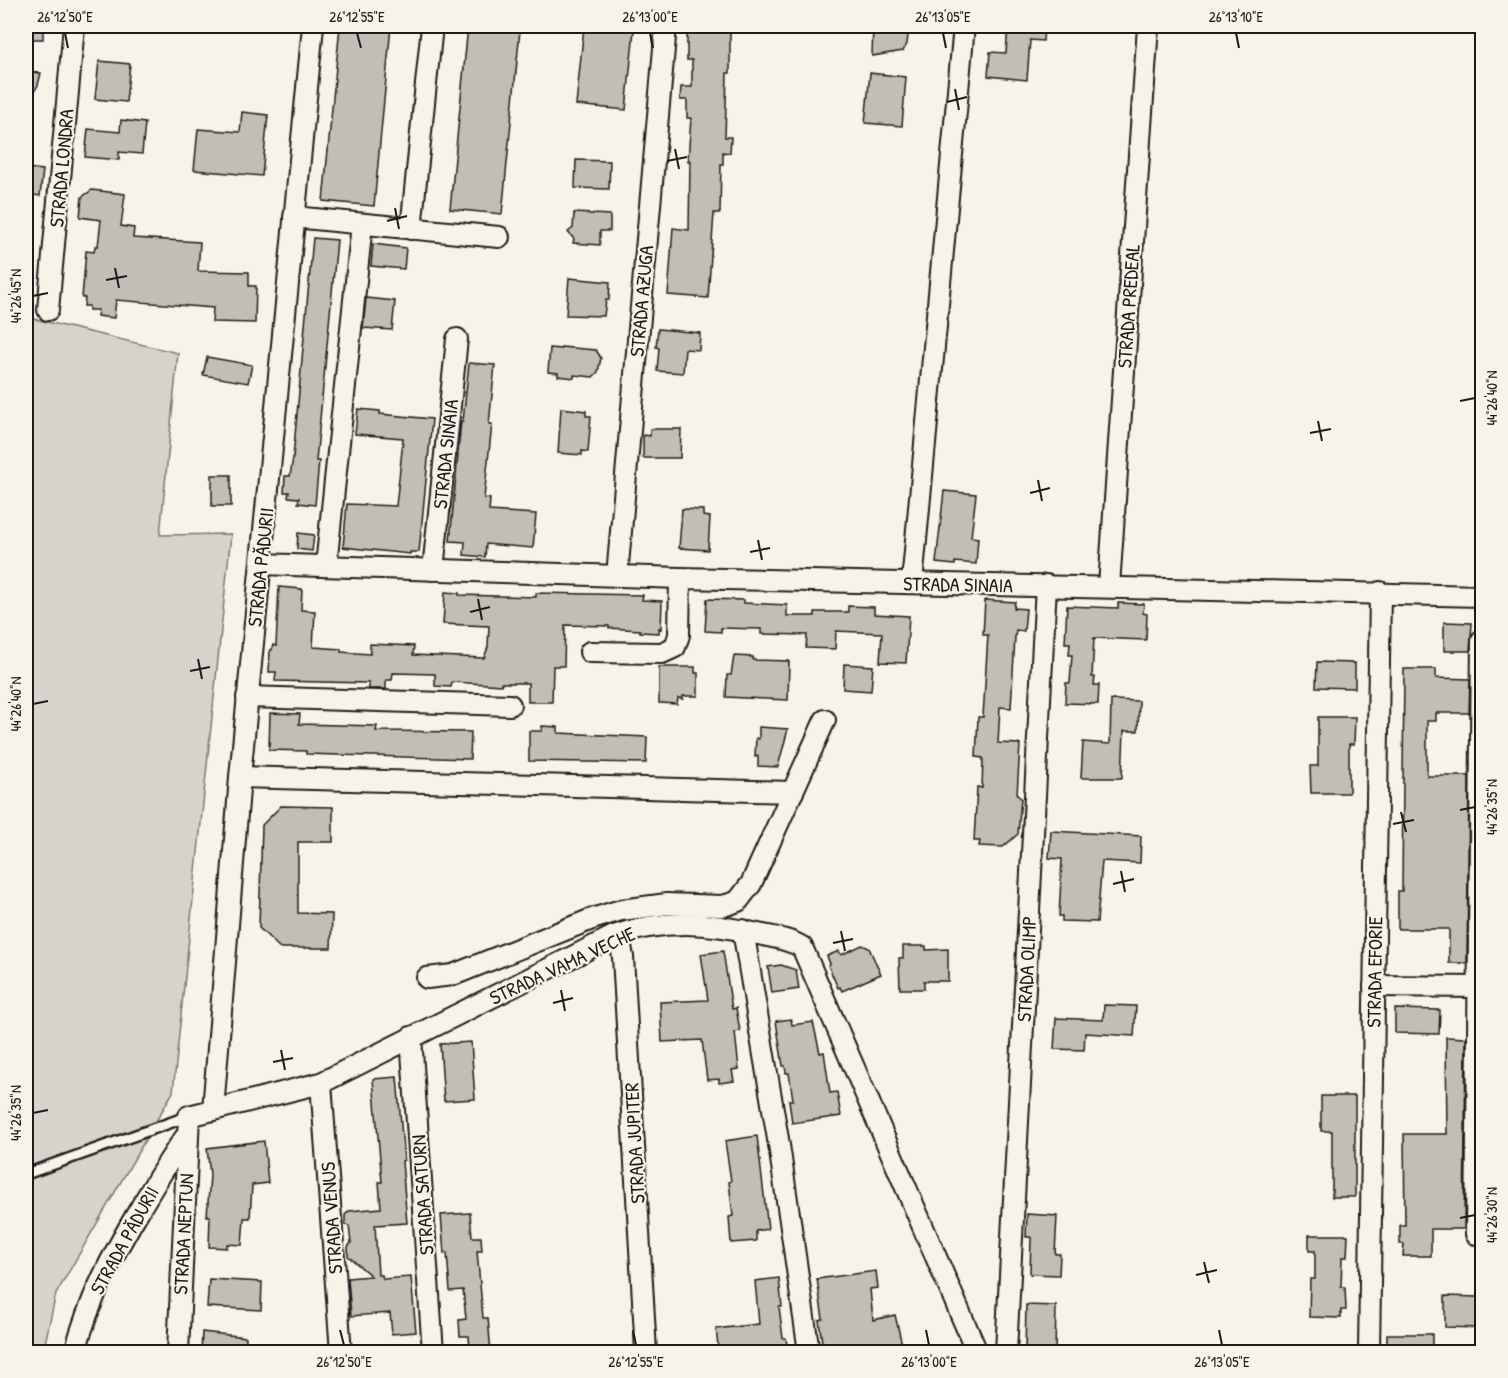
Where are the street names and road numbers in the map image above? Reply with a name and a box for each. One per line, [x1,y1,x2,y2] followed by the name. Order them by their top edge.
[42,107,80,228] street label: STRADA LONDRA
[1110,243,1146,369] street label: STRADA PREDEAL
[623,244,659,358] street label: STRADA AZUGA
[426,398,464,510] street label: STRADA SINAIA
[240,506,280,628] street label: STRADA PĂDURII
[903,570,1013,598] street label: STRADA SINAIA
[1010,915,1042,1023] street label: STRADA OLIMP
[1360,916,1388,1028] street label: STRADA EFORIE
[485,919,639,1011] street label: STRADA VAMA VECHE
[617,1082,651,1204] street label: STRADA JUPITER
[404,1134,440,1256] street label: STRADA SATURN
[314,1161,348,1275] street label: STRADA VENUS
[166,1173,200,1295] street label: STRADA NEPTUN
[83,1181,165,1299] street label: STRADA PĂDURII

